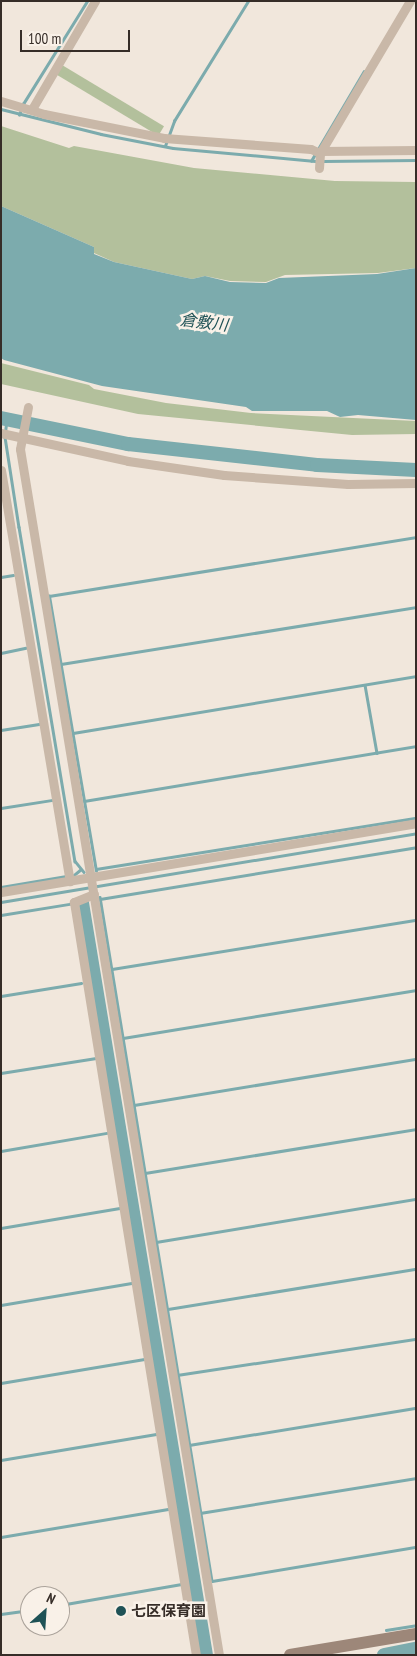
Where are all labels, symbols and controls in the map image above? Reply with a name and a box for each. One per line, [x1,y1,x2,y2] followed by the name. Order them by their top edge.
[22,20,132,52] scale bar
[28,29,61,48] text: 100 m
[179,310,229,334] water label: 倉敷川
[20,1586,70,1636] north arrow
[44,1589,58,1608] text: N
[131,1602,206,1620] place label: 七区保育園
[115,1605,127,1617] marker: 七区保育園

